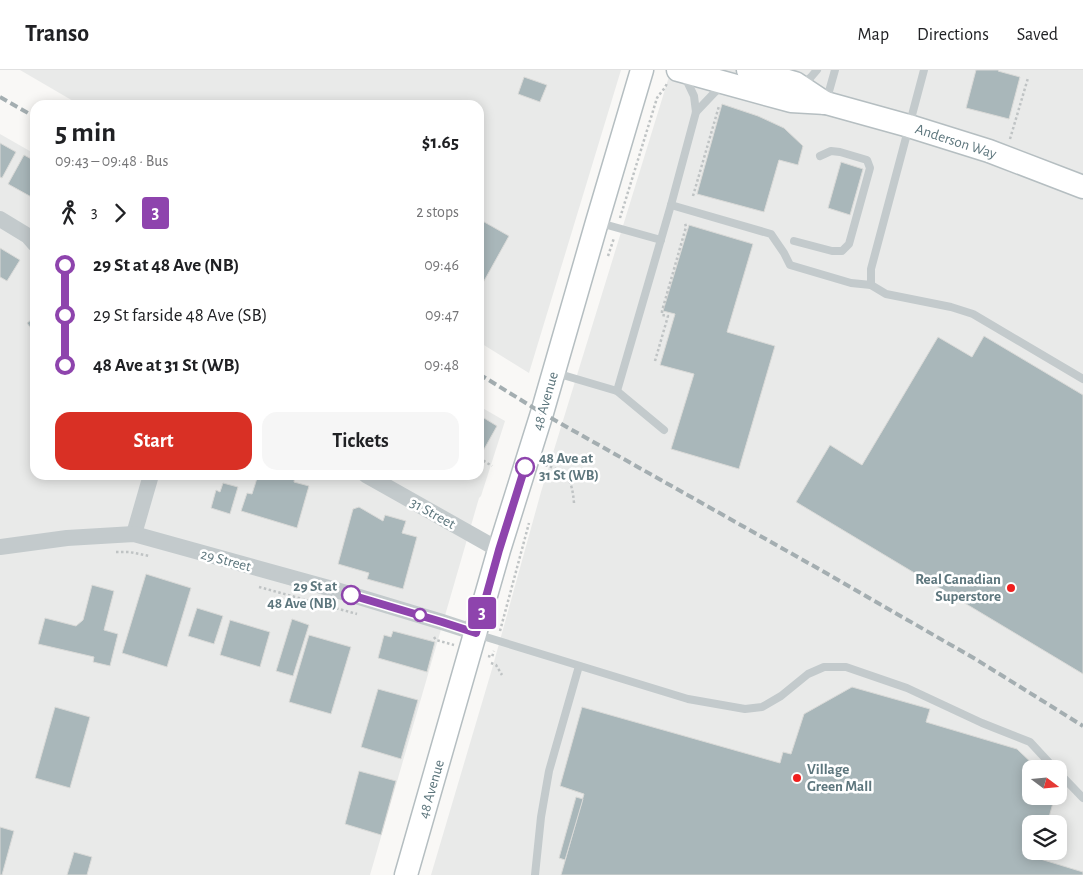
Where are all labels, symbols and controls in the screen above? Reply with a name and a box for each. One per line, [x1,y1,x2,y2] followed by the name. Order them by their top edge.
[25,22,89,46] text: Transo
[858,26,889,44] text: Map
[917,26,989,44] text: Directions
[1017,26,1058,44] text: Saved
[55,119,116,147] text: 5 min
[913,121,999,162] street label: Anderson Way
[422,133,459,152] text: $1.65
[55,153,168,169] text: 09:43 – 09:48 · Bus
[55,199,83,227] icon: walk
[106,199,134,227] icon: forward
[91,204,98,220] text: 3
[152,204,159,222] text: 3
[416,204,459,220] text: 2 stops
[93,256,240,275] text: 29 St at 48 Ave (NB)
[424,257,459,273] text: 09:46
[93,306,268,325] text: 29 St farside 48 Ave (SB)
[425,307,459,323] text: 09:47
[93,356,240,375] text: 48 Ave at 31 St (WB)
[424,357,459,373] text: 09:48
[530,370,561,432] street label: 48 Avenue
[55,412,252,470] button: Start
[262,412,459,470] button: Tickets
[539,451,599,483] place label: 48 Ave at 31 St (WB)
[515,457,535,477] marker: 48 Ave at 31 St (WB)
[408,495,458,532] street label: 31 Street
[199,547,253,574] street label: 29 Street
[915,572,1001,604] place label: Real Canadian Superstore
[267,579,337,611] place label: 29 St at 48 Ave (NB)
[1005,582,1017,594] marker: Real Canadian Superstore
[341,585,361,605] marker: 29 St at 48 Ave (NB)
[466,597,498,629] line badge: 3
[478,604,486,622] text: 3
[413,608,427,622] unlabelled marker
[416,758,447,820] street label: 48 Avenue
[1022,760,1068,805] north arrow
[1022,760,1067,860] map controls
[807,762,872,794] place label: Village Green Mall
[791,772,803,784] marker: Village Green Mall
[1022,815,1067,860] button: layers

